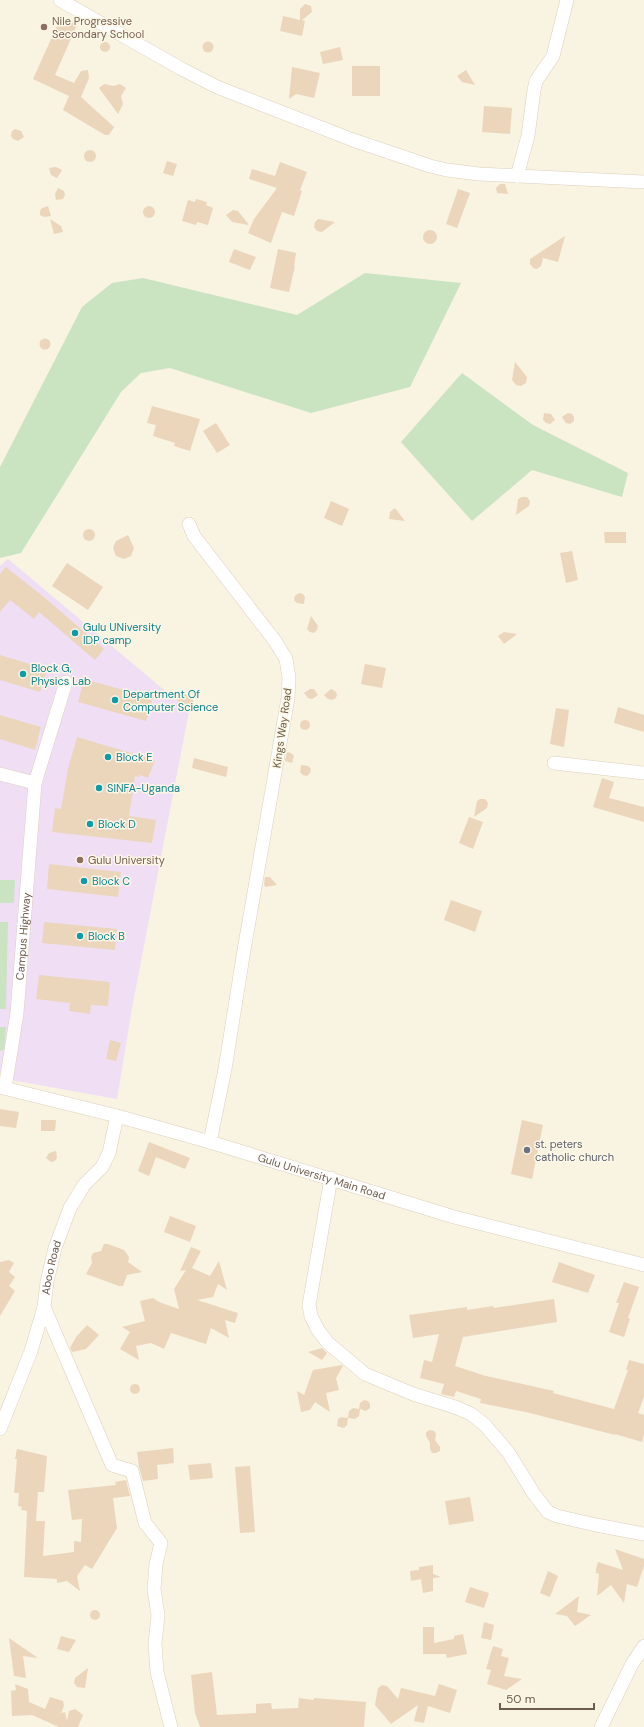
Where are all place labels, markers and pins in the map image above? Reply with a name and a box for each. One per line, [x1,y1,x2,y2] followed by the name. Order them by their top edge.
[52,14,144,41] place label: Nile Progressive Secondary School
[39,22,49,32] marker: Nile Progressive Secondary School
[83,620,161,647] place label: Gulu UNiversity IDP camp
[70,628,80,638] marker: Gulu UNiversity IDP camp
[31,661,91,688] place label: Block G, Physics Lab
[18,669,28,679] marker: Block G, Physics Lab
[123,687,218,714] place label: Department Of Computer Science
[110,695,120,705] marker: Department Of Computer Science
[116,750,153,764] place label: Block E
[103,752,113,762] marker: Block E
[107,781,180,795] place label: SINFA-Uganda
[94,783,104,793] marker: SINFA-Uganda
[98,817,136,831] place label: Block D
[85,819,95,829] marker: Block D
[88,853,165,867] place label: Gulu University
[75,855,85,865] marker: Gulu University
[92,874,130,888] place label: Block C
[79,876,89,886] marker: Block C
[88,929,125,943] place label: Block B
[75,931,85,941] marker: Block B
[535,1137,614,1164] place label: st. peters catholic church
[522,1145,532,1155] marker: st. peters catholic church

